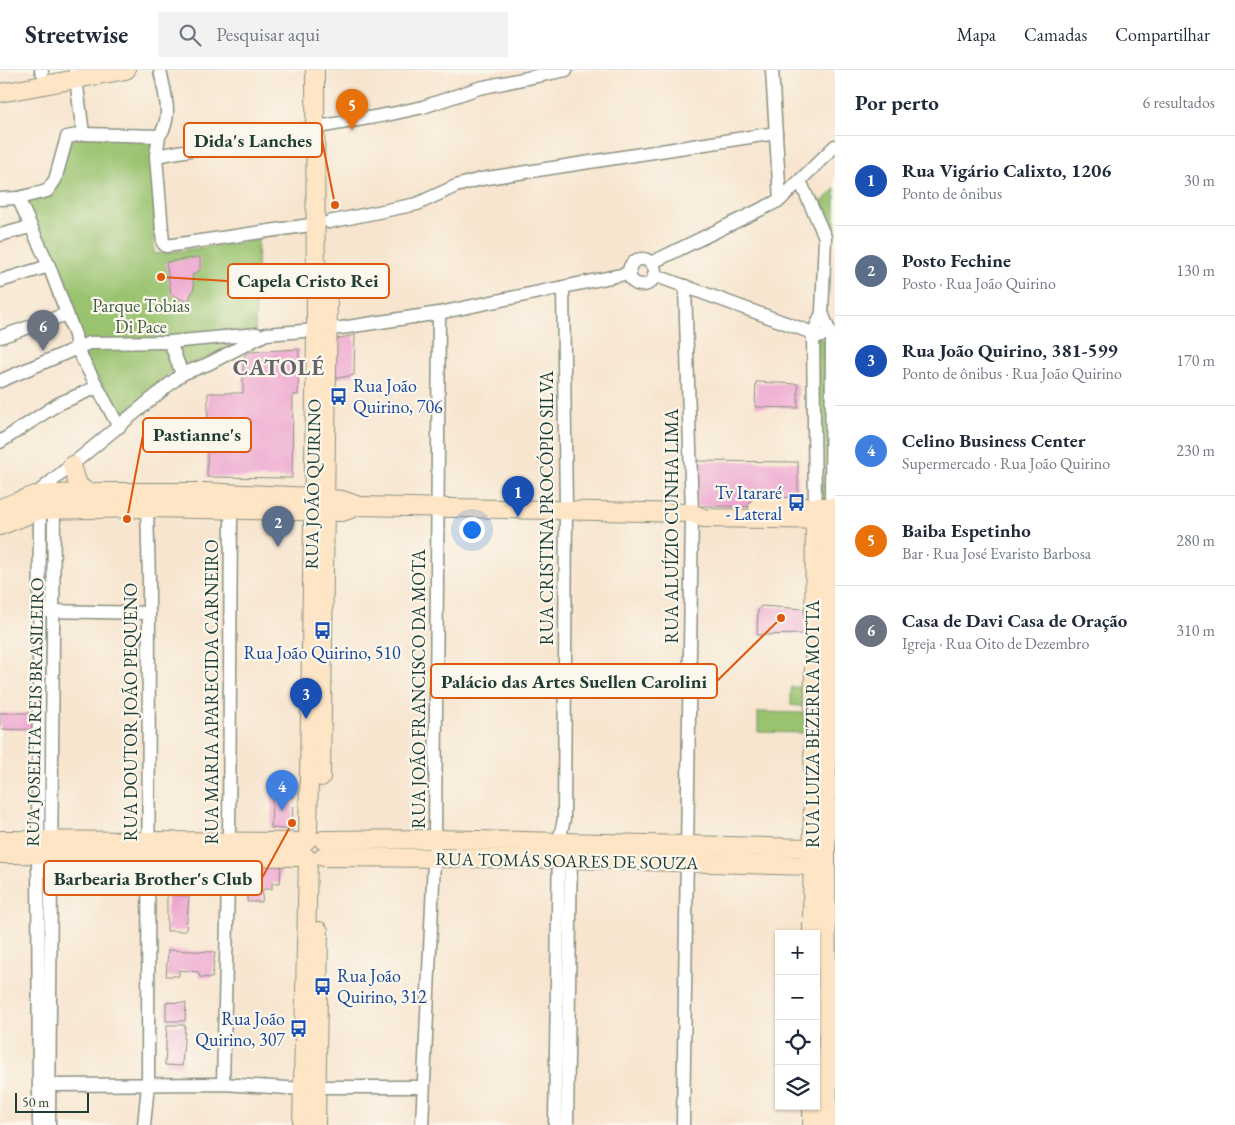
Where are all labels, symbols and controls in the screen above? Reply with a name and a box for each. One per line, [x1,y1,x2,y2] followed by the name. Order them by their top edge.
[158,12,508,57] search box
[25,19,128,50] text: Streetwise
[176,21,204,49] icon: search
[216,22,320,47] text: Pesquisar aqui
[957,23,996,46] text: Mapa
[1024,23,1087,46] text: Camadas
[1115,23,1210,46] text: Compartilhar
[336,89,368,130] pin: 5
[855,89,939,116] text: Por perto
[1143,92,1215,113] text: 6 resultados
[184,123,322,157] callout: Dida's Lanches
[194,128,312,153] text: Dida's Lanches
[902,158,1111,183] text: Rua Vigário Calixto, 1206
[867,170,875,191] text: 1
[1184,170,1215,191] text: 30 m
[902,183,1002,204] text: Ponto de ônibus
[902,248,1011,273] text: Posto Fechine
[867,260,875,281] text: 2
[1176,260,1215,281] text: 130 m
[228,264,389,298] callout: Capela Cristo Rei
[237,268,379,293] text: Capela Cristo Rei
[902,273,1056,294] text: Posto · Rua João Quirino
[92,294,190,338] park label: Parque Tobias Di Pace
[27,310,59,351] pin: 6
[902,338,1118,363] text: Rua João Quirino, 381-599
[867,350,875,371] text: 3
[1176,350,1215,371] text: 170 m
[233,353,325,382] district label: CATOLÉ
[902,363,1122,384] text: Ponto de ônibus · Rua João Quirino
[535,370,558,645] street label: RUA CRISTINA PROCÓPIO SILVA
[353,374,443,418] place label: Rua João Quirino, 706
[329,386,349,406] bus stop icon: Rua João Quirino, 706
[300,398,325,570] street label: RUA JOÃO QUIRINO
[660,408,683,644] street label: RUA ALUÍZIO CUNHA LIMA
[143,418,251,452] callout: Pastianne's
[153,422,241,447] text: Pastianne's
[902,428,1086,453] text: Celino Business Center
[867,440,875,461] text: 4
[1176,440,1215,461] text: 230 m
[902,453,1110,474] text: Supermercado · Rua João Quirino
[502,476,534,517] pin: 1
[715,481,782,525] place label: Tv Itararé - Lateral
[786,493,806,513] bus stop icon: Tv Itararé - Lateral
[262,506,294,547] pin: 2
[459,517,485,543] your location
[902,518,1031,543] text: Baiba Espetinho
[867,530,875,551] text: 5
[1176,530,1215,551] text: 280 m
[200,539,223,845] street label: RUA MARIA APARECIDA CARNEIRO
[902,543,1091,564] text: Bar · Rua José Evaristo Barbosa
[407,549,430,829] street label: RUA JOÃO FRANCISCO DA MOTA
[21,577,48,847] street label: RUA JOSELITA REIS BRASILEIRO
[119,583,142,841] street label: RUA DOUTOR JOÃO PEQUENO
[801,600,824,848] street label: RUA LUIZA BEZERRA MOTTA
[902,608,1127,633] text: Casa de Davi Casa de Oração
[312,620,332,640] bus stop icon: Rua João Quirino, 510
[867,620,875,641] text: 6
[1176,620,1215,641] text: 310 m
[902,633,1089,654] text: Igreja · Rua Oito de Dezembro
[243,641,401,664] place label: Rua João Quirino, 510
[431,664,717,698] callout: Palácio das Artes Suellen Carolini
[441,669,707,694] text: Palácio das Artes Suellen Carolini
[290,678,322,719] pin: 3
[266,770,298,811] pin: 4
[435,847,699,874] street label: RUA TOMÁS SOARES DE SOUZA
[44,861,262,895] callout: Barbearia Brother's Club
[54,866,252,891] text: Barbearia Brother's Club
[775,930,820,1110] map controls
[775,930,820,975] button: +
[337,964,427,1008] place label: Rua João Quirino, 312
[775,975,820,1020] button: −
[313,976,333,996] bus stop icon: Rua João Quirino, 312
[195,1007,285,1051] place label: Rua João Quirino, 307
[289,1019,309,1039] bus stop icon: Rua João Quirino, 307
[775,1020,820,1065] button: locate
[775,1065,820,1110] button: layers
[15,1090,89,1113] scale bar
[22,1093,49,1111] text: 50 m

